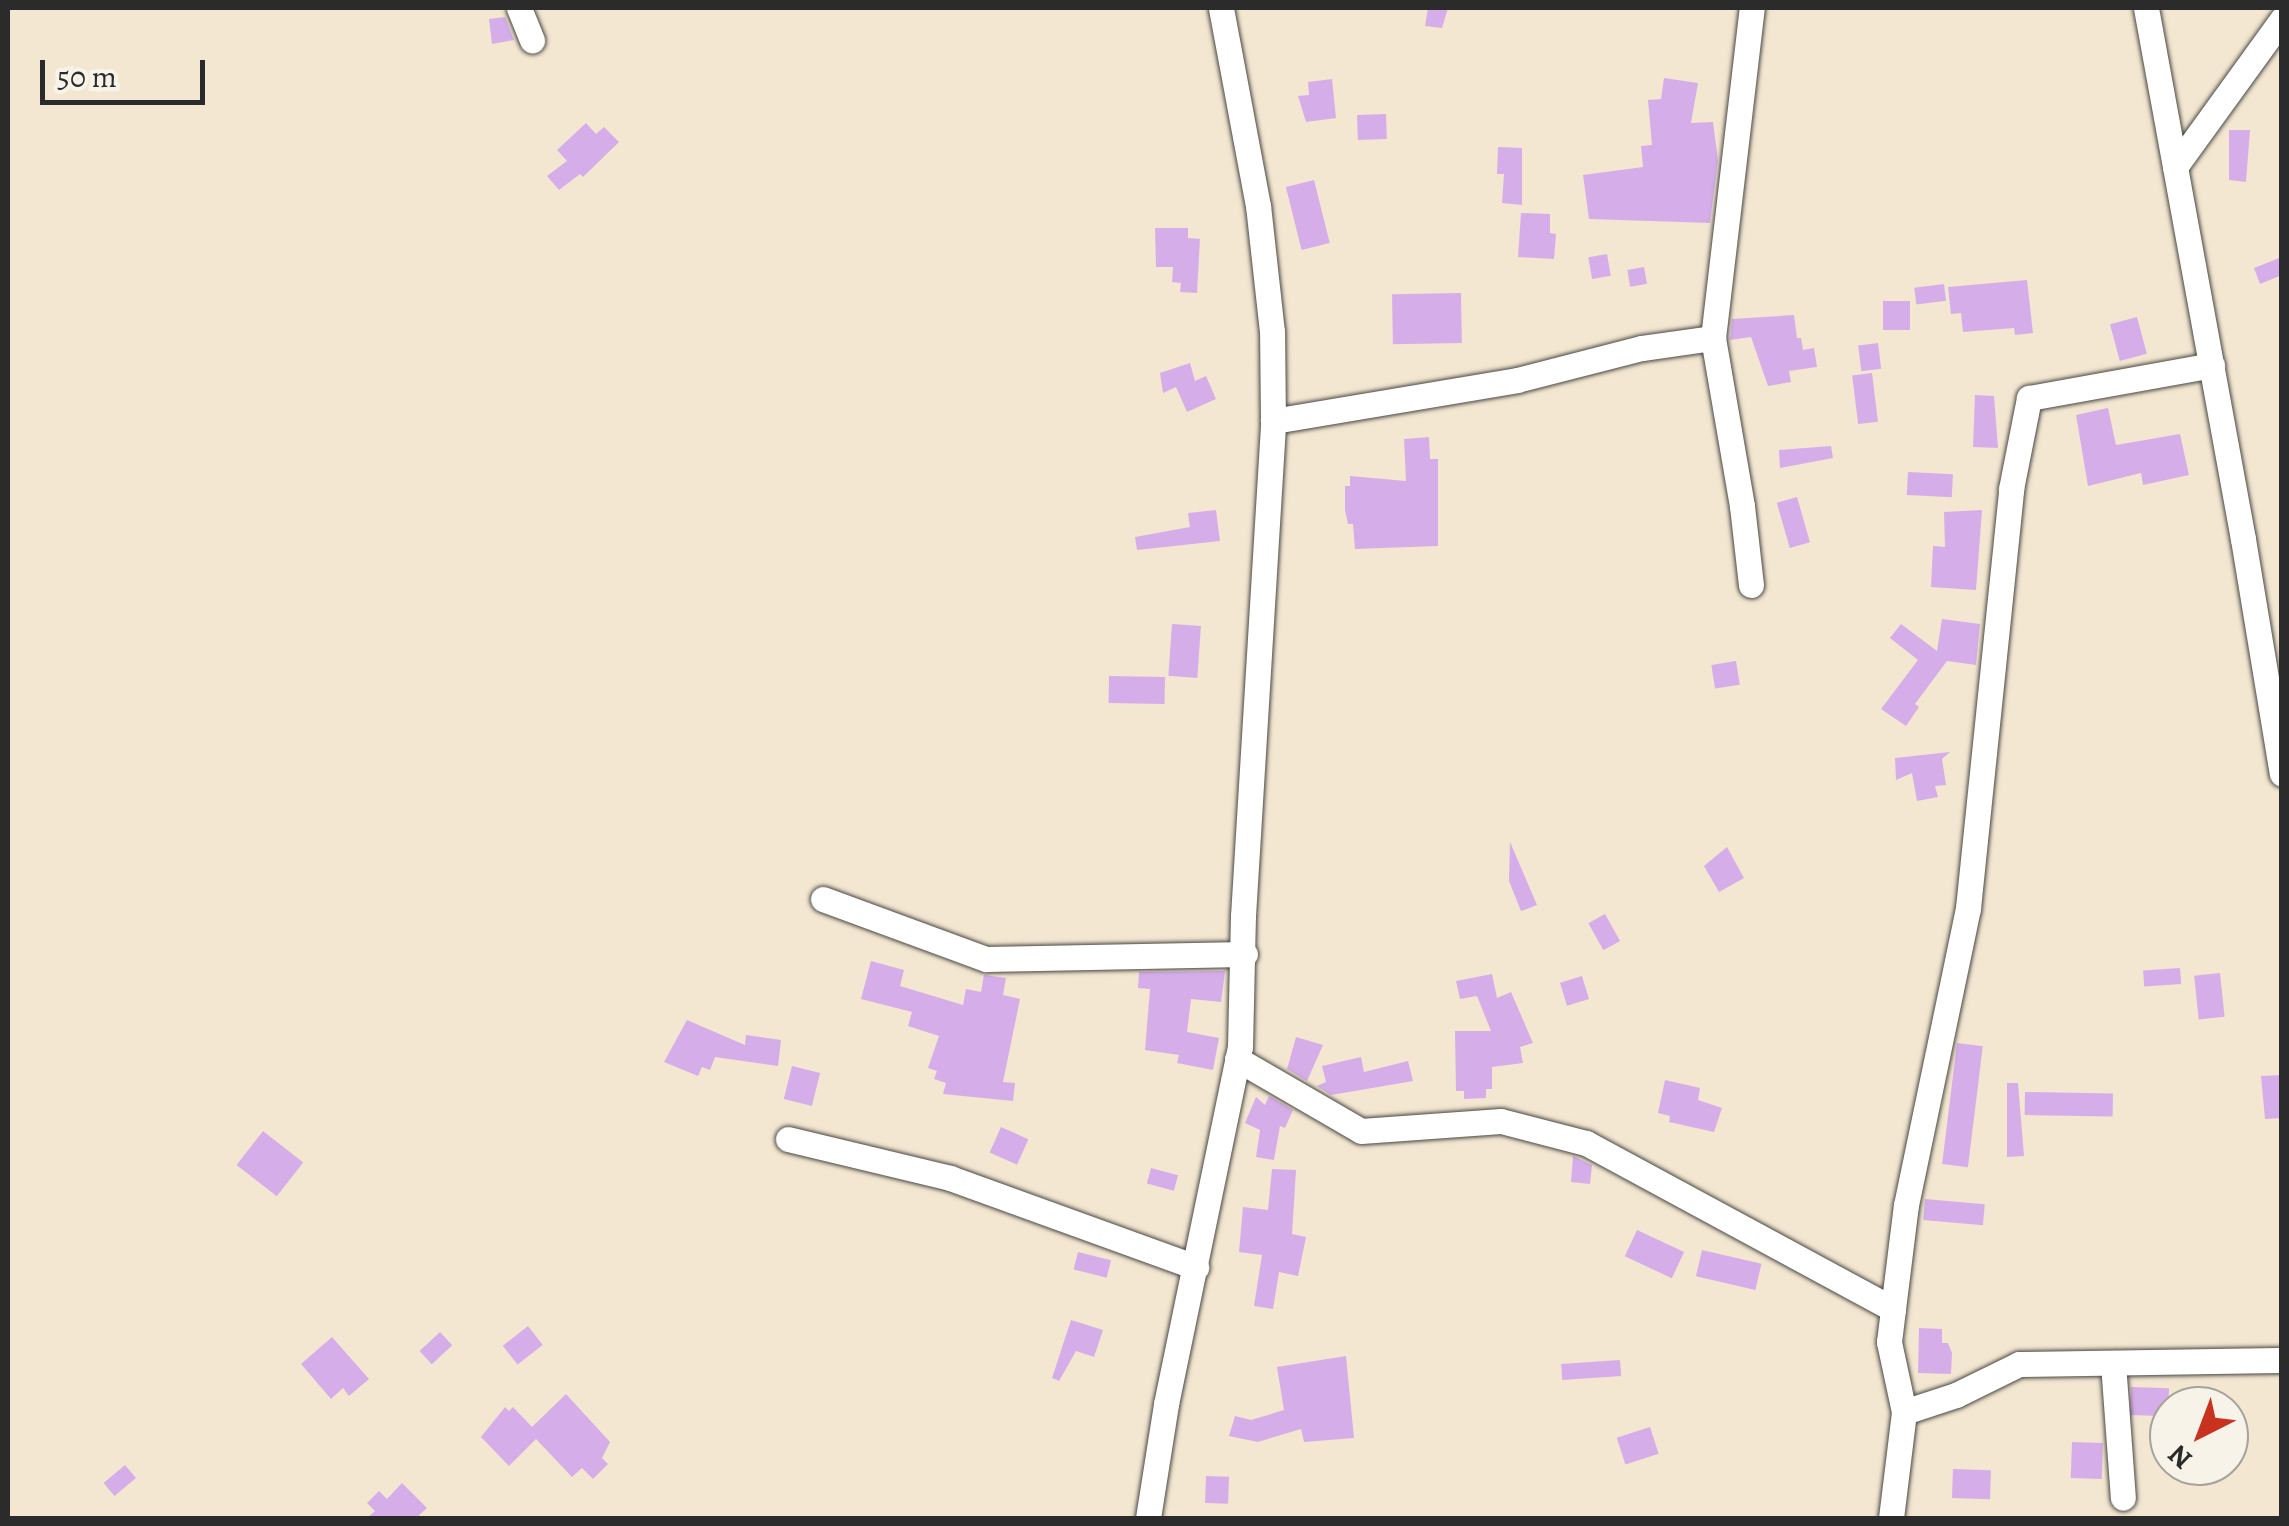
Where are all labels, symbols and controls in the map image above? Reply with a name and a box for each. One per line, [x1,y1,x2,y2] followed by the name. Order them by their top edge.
[45,40,210,102] scale bar
[57,57,117,97] text: 50 m
[2149,1386,2249,1486] north arrow
[2160,1436,2201,1478] text: N

